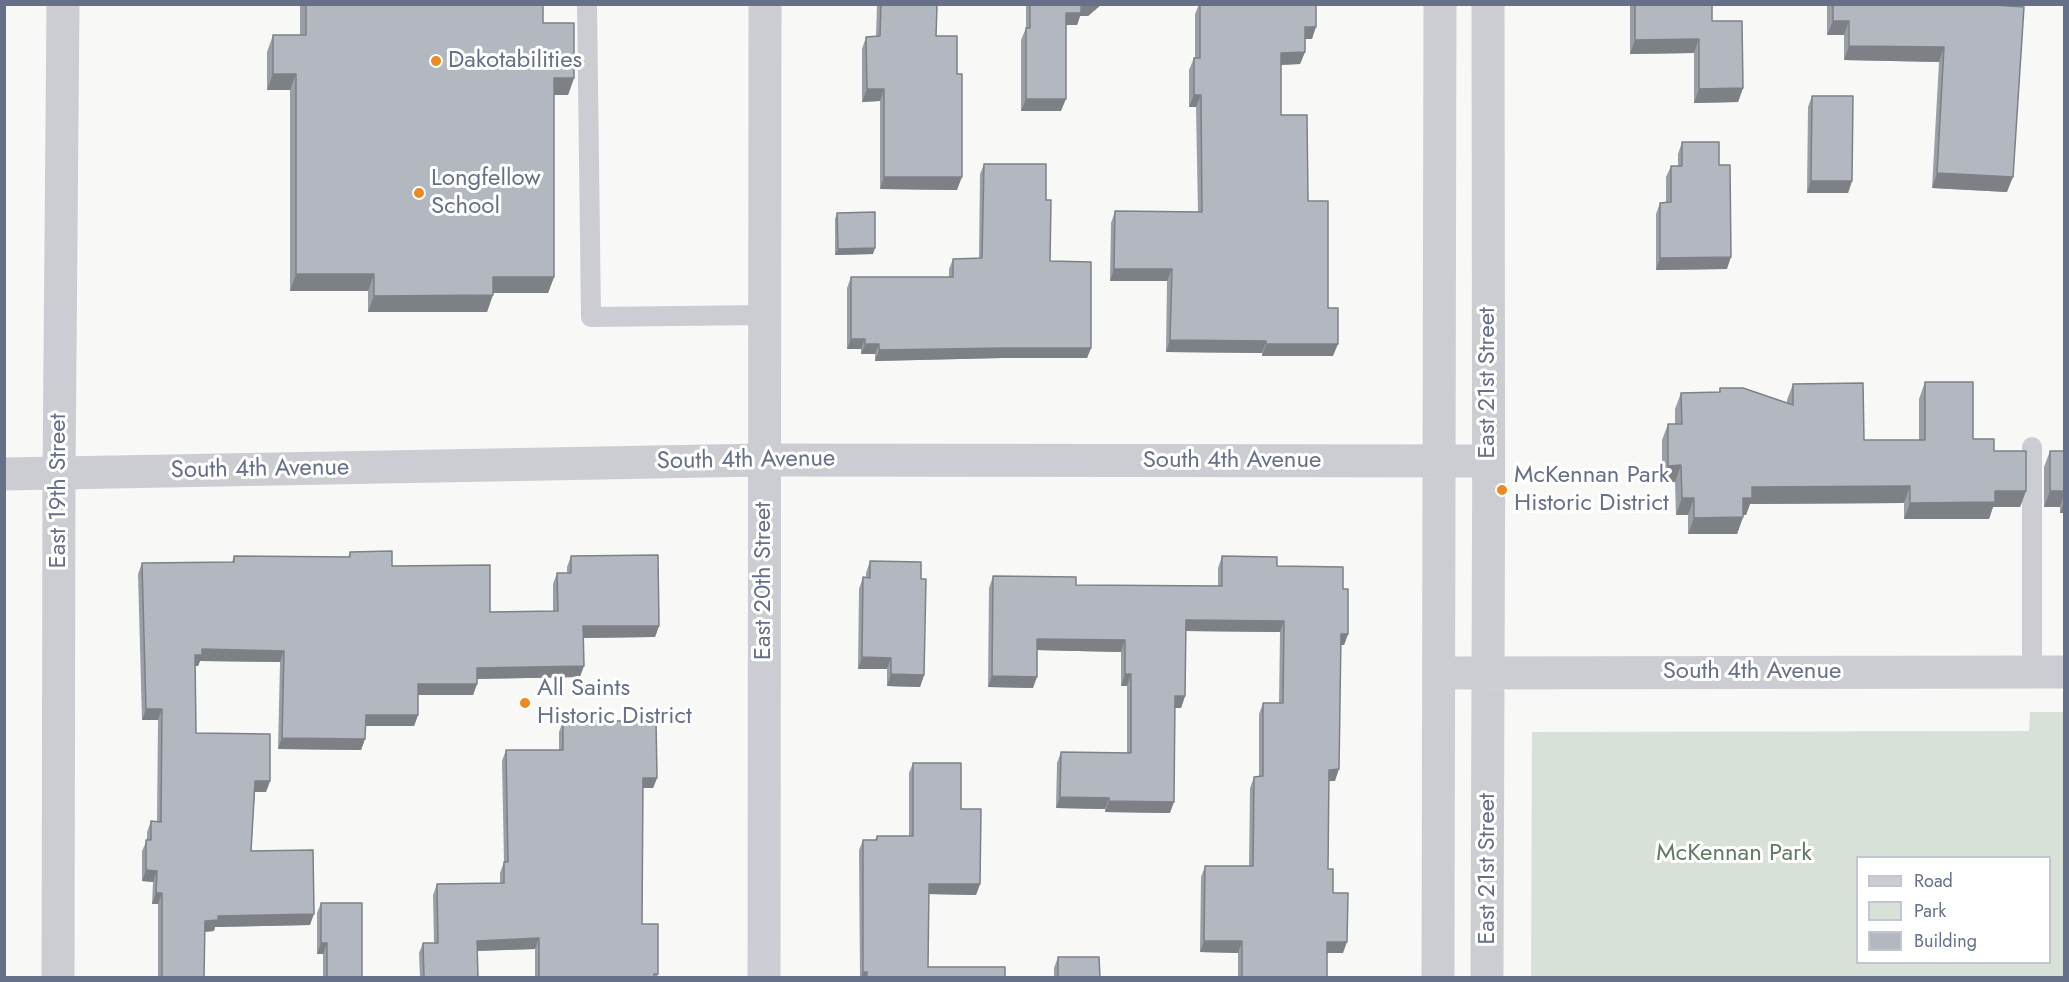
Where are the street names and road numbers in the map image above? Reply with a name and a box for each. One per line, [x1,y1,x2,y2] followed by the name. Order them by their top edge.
[1474,307,1502,459] street label: East 21st Street
[45,414,73,568] street label: East 19th Street
[656,445,836,477] street label: South 4th Avenue
[1143,447,1321,475] street label: South 4th Avenue
[170,454,350,486] street label: South 4th Avenue
[750,502,778,660] street label: East 20th Street
[1663,658,1841,686] street label: South 4th Avenue
[1474,793,1502,945] street label: East 21st Street

